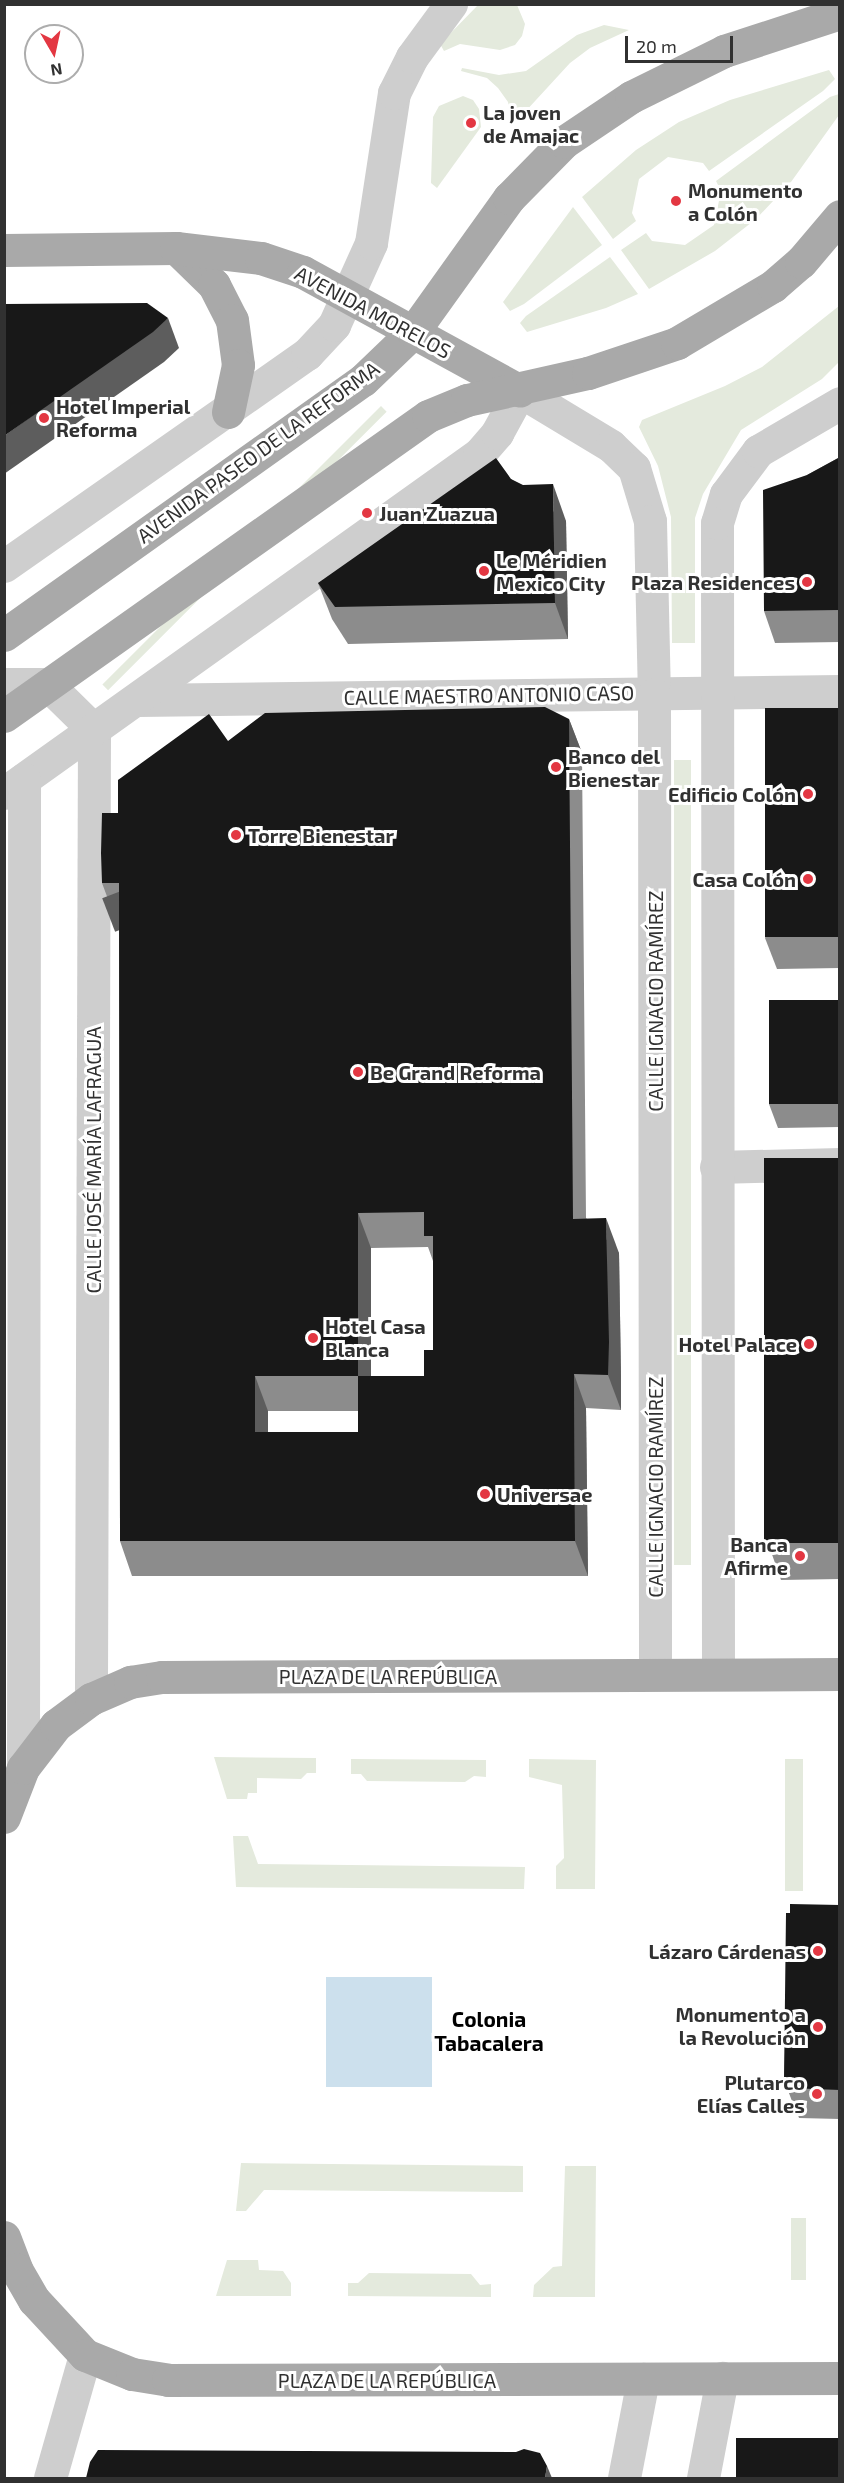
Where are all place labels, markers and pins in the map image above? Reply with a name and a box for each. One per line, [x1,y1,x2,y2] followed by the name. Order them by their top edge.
[483,100,580,147] place label: La joven de Amajac
[464,116,478,130] marker: La joven de Amajac
[688,178,803,225] place label: Monumento a Colón
[669,194,683,208] marker: Monumento a Colón
[56,394,191,441] place label: Hotel Imperial Reforma
[37,411,51,425] marker: Hotel Imperial Reforma
[379,501,495,525] place label: Juan Zuazua
[360,506,374,520] marker: Juan Zuazua
[496,548,607,595] place label: Le Méridien Mexico City
[477,564,491,578] marker: Le Méridien Mexico City
[631,570,795,594] place label: Plaza Residences
[800,575,814,589] marker: Plaza Residences
[568,744,660,791] place label: Banco del Bienestar
[549,760,563,774] marker: Banco del Bienestar
[668,782,796,806] place label: Edificio Colón
[801,787,815,801] marker: Edificio Colón
[248,823,394,847] place label: Torre Bienestar
[229,828,243,842] marker: Torre Bienestar
[693,867,796,891] place label: Casa Colón
[801,872,815,886] marker: Casa Colón
[370,1060,541,1084] place label: Be Grand Reforma
[351,1065,365,1079] marker: Be Grand Reforma
[325,1314,426,1361] place label: Hotel Casa Blanca
[306,1331,320,1345] marker: Hotel Casa Blanca
[678,1332,797,1356] place label: Hotel Palace
[802,1337,816,1351] marker: Hotel Palace
[497,1482,593,1506] place label: Universae
[478,1487,492,1501] marker: Universae
[724,1532,788,1579] place label: Banca Afirme
[793,1549,807,1563] marker: Banca Afirme
[649,1939,806,1963] place label: Lázaro Cárdenas
[811,1944,825,1958] marker: Lázaro Cárdenas
[675,2003,806,2050] place label: Monumento a la Revolución
[811,2020,825,2034] marker: Monumento a la Revolución
[697,2070,805,2117] place label: Plutarco Elías Calles
[810,2087,824,2101] marker: Plutarco Elías Calles

